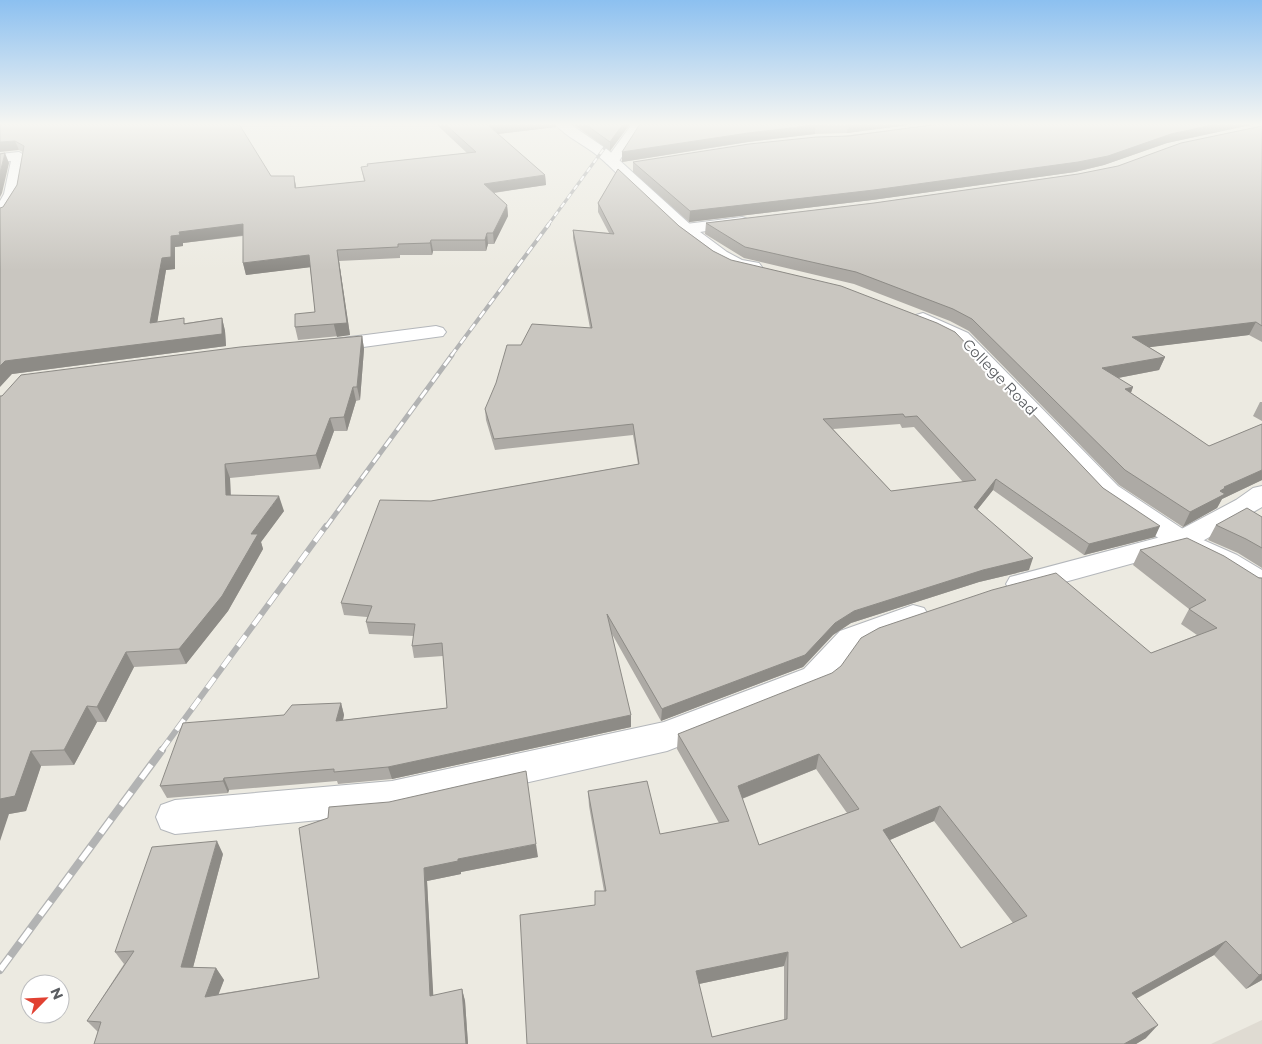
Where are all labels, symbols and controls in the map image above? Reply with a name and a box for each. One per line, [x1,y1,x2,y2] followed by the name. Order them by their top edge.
[959,335,1041,419] street label: College Road
[20,974,70,1024] north arrow
[46,985,67,1003] text: N

